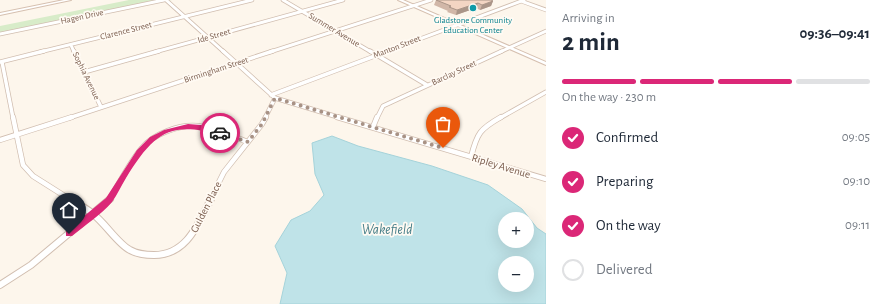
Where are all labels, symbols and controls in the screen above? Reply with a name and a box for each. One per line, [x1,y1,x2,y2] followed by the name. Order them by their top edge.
[468,3,478,13] marker: Gladstone Community Education Center
[60,8,104,26] street label: Hagen Drive
[307,11,361,49] street label: Summer Avenue
[562,12,615,25] text: Arriving in
[434,16,512,35] place label: Gladstone Community Education Center
[99,20,153,42] street label: Clarence Street
[799,26,870,41] text: 09:36–09:41
[197,27,232,45] street label: Ide Street
[562,29,620,55] text: 2 min
[372,34,422,60] street label: Manton Street
[71,51,101,101] street label: Sophia Avenue
[183,55,249,85] street label: Birmingham Street
[430,59,478,87] street label: Barclay Street
[562,91,656,104] text: On the way · 230 m
[426,107,460,148] pin
[200,113,240,153] courier
[432,113,454,135] icon: bag
[209,122,231,144] icon: car
[562,127,584,149] icon: check
[596,130,658,145] text: Confirmed
[842,131,870,144] text: 09:05
[470,152,532,180] street label: Ripley Avenue
[562,171,584,193] icon: check
[596,174,653,189] text: Preparing
[843,175,870,188] text: 09:10
[188,180,224,234] street label: Gulden Place
[52,193,86,234] pin
[58,199,80,221] icon: home
[498,212,534,292] map controls
[498,212,534,248] button: +
[562,215,584,237] icon: check
[596,218,661,233] text: On the way
[845,219,870,232] text: 09:11
[362,223,412,237] water label: Wakefield
[498,256,534,292] button: −
[596,262,653,277] text: Delivered

